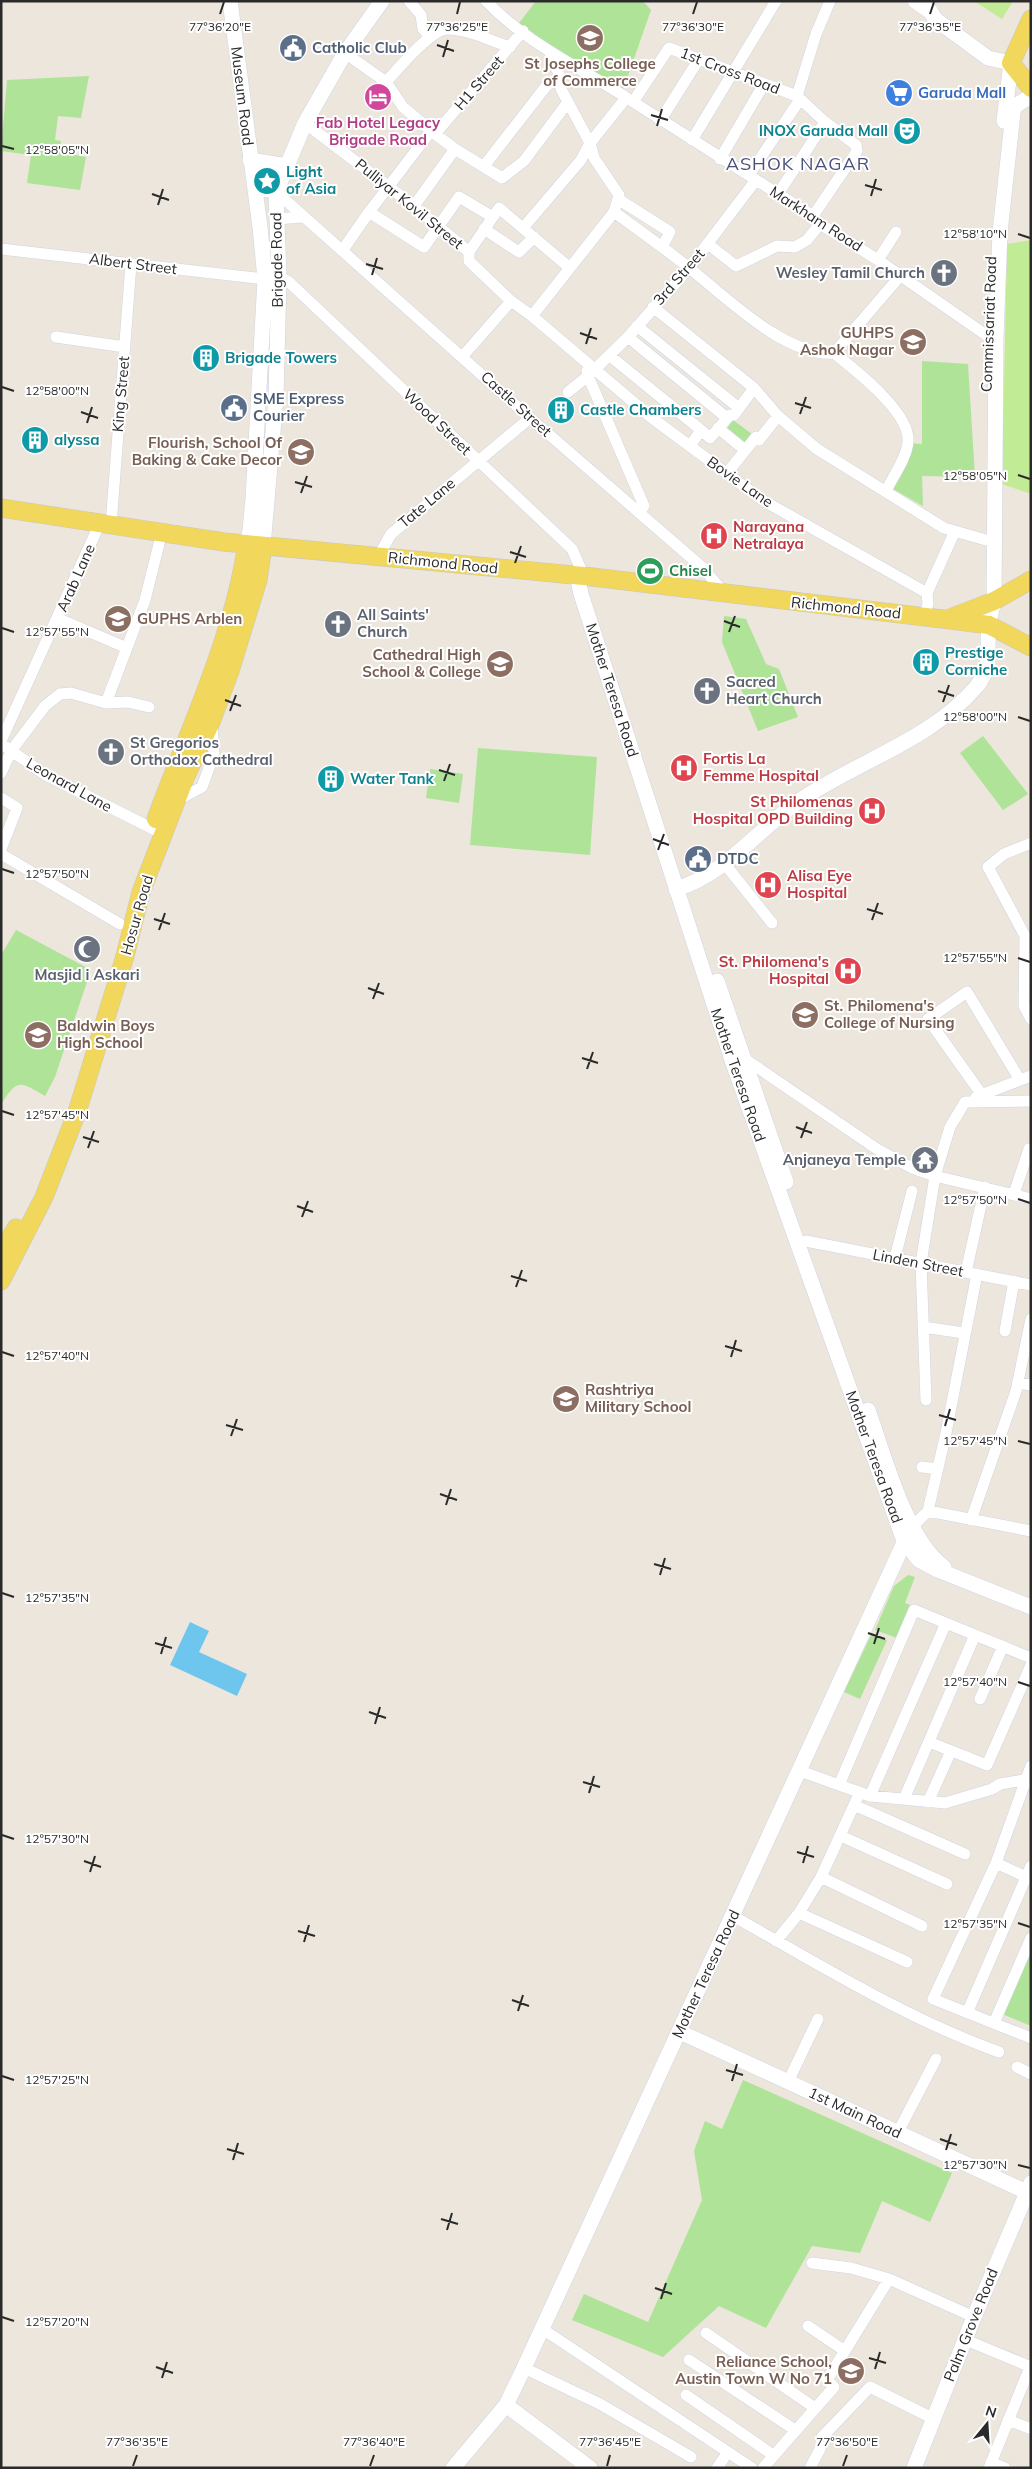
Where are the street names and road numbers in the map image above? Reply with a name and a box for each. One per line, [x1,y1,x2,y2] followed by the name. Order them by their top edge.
[678,43,783,98] street label: 1st Cross Road
[227,45,258,147] street label: Museum Road
[450,52,507,114] street label: H1 Street
[351,154,467,253] street label: Pulliyar Kovil Street
[766,182,866,256] street label: Markham Road
[266,212,287,308] street label: Brigade Road
[649,244,708,309] street label: 3rd Street
[88,249,178,278] street label: Albert Street
[977,256,1000,392] street label: Commissariat Road
[108,355,133,433] street label: King Street
[477,367,556,440] street label: Castle Street
[399,384,475,459] street label: Wood Street
[704,452,777,511] street label: Bovie Lane
[394,473,459,532] street label: Tate Lane
[52,541,99,615] street label: Arab Lane
[387,547,499,578] street label: Richmond Road
[790,592,902,623] street label: Richmond Road
[582,621,643,759] street label: Mother Teresa Road
[23,753,115,816] street label: Leonard Lane
[116,873,157,957] street label: Hosur Road
[707,1006,770,1144] street label: Mother Teresa Road
[871,1244,965,1281] street label: Linden Street
[842,1388,907,1526] street label: Mother Teresa Road
[667,1906,744,2041] street label: Mother Teresa Road
[806,2083,905,2142] street label: 1st Main Road
[939,2265,1002,2384] street label: Palm Grove Road

